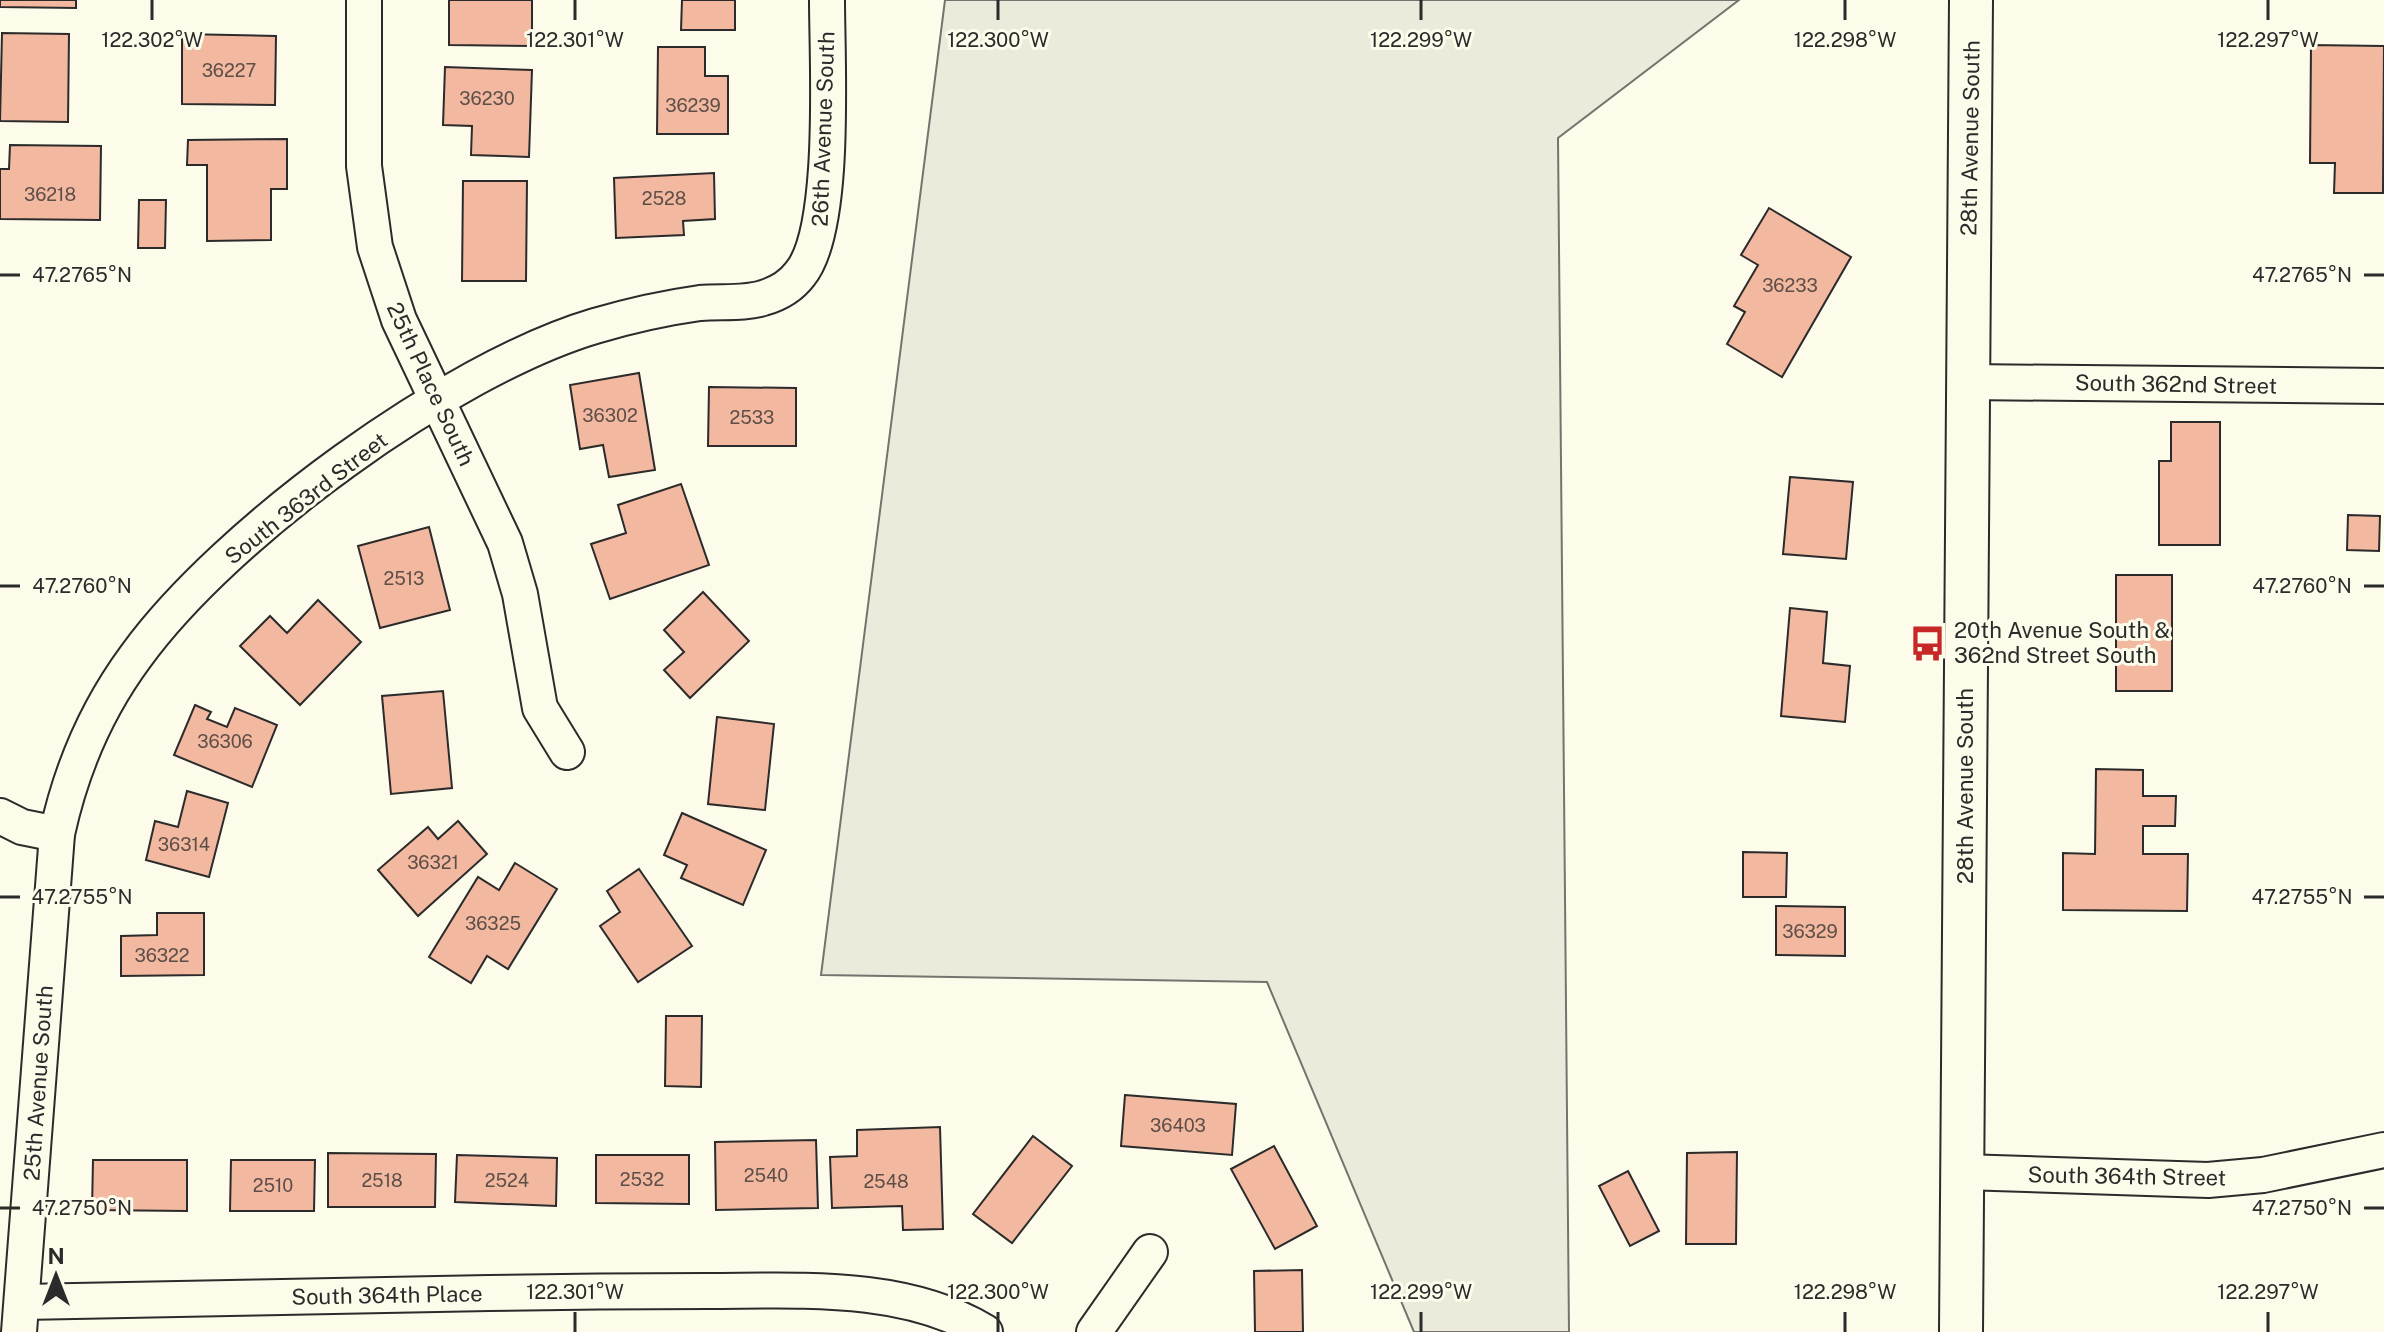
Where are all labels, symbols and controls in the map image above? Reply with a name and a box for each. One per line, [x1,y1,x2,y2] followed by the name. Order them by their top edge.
[101,28,203,52] text: 122.302°W
[526,28,624,52] text: 122.301°W
[947,28,1049,52] text: 122.300°W
[1370,28,1472,52] text: 122.299°W
[1794,28,1896,52] text: 122.298°W
[2217,28,2319,52] text: 122.297°W
[807,31,839,227] street label: 26th Avenue South
[1955,40,1985,236] street label: 28th Avenue South
[202,60,256,81] house number: 36227
[459,88,515,109] house number: 36230
[665,95,721,116] house number: 36239
[24,184,76,205] house number: 36218
[642,188,686,209] house number: 2528
[32,263,132,287] text: 47.2765°N
[2252,263,2352,287] text: 47.2765°N
[1762,275,1818,296] house number: 36233
[382,298,480,470] street label: 25th Place South
[2075,369,2277,399] street label: South 362nd Street
[582,405,638,426] house number: 36302
[730,407,774,428] house number: 2533
[220,427,392,569] street label: South 363rd Street
[384,568,424,589] house number: 2513
[32,574,132,598] text: 47.2760°N
[2252,574,2352,598] text: 47.2760°N
[1954,617,2170,668] place label: 20th Avenue South & 362nd Street South
[1909,624,1947,662] bus stop icon: 20th Avenue South & 362nd Street South
[1952,688,1978,884] street label: 28th Avenue South
[197,731,253,752] house number: 36306
[158,834,210,855] house number: 36314
[407,852,459,873] house number: 36321
[32,885,132,909] text: 47.2755°N
[2252,885,2352,909] text: 47.2755°N
[465,913,521,934] house number: 36325
[1782,921,1838,942] house number: 36329
[134,945,190,966] house number: 36322
[18,984,58,1182] street label: 25th Avenue South
[1150,1115,1206,1136] house number: 36403
[2028,1161,2226,1191] street label: South 364th Street
[744,1165,788,1186] house number: 2540
[620,1169,664,1190] house number: 2532
[361,1170,403,1191] house number: 2518
[485,1170,529,1191] house number: 2524
[863,1171,909,1192] house number: 2548
[253,1175,293,1196] house number: 2510
[32,1196,132,1220] text: 47.2750°N
[2252,1196,2352,1220] text: 47.2750°N
[16,1236,96,1316] north arrow
[47,1243,65,1269] text: N
[291,1280,483,1310] street label: South 364th Place
[526,1280,624,1304] text: 122.301°W
[947,1280,1049,1304] text: 122.300°W
[1370,1280,1472,1304] text: 122.299°W
[1794,1280,1896,1304] text: 122.298°W
[2217,1280,2319,1304] text: 122.297°W

